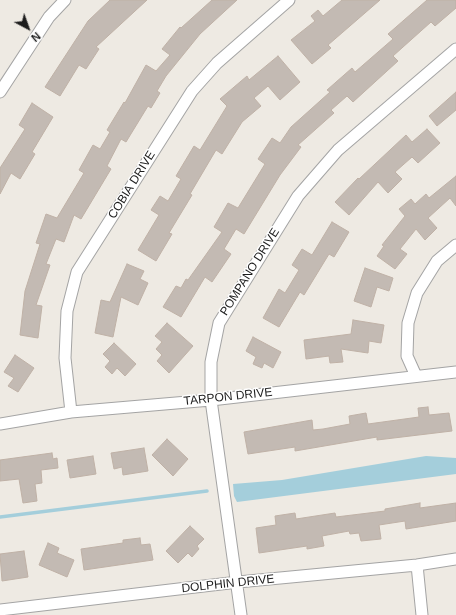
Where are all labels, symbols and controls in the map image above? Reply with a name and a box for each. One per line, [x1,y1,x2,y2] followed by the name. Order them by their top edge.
[8,8,48,48] north arrow
[29,30,43,44] text: N
[105,148,159,222] street label: COBIA DRIVE
[217,226,283,318] street label: POMPANO DRIVE
[183,385,273,409] street label: TARPON DRIVE
[181,572,275,596] street label: DOLPHIN DRIVE

